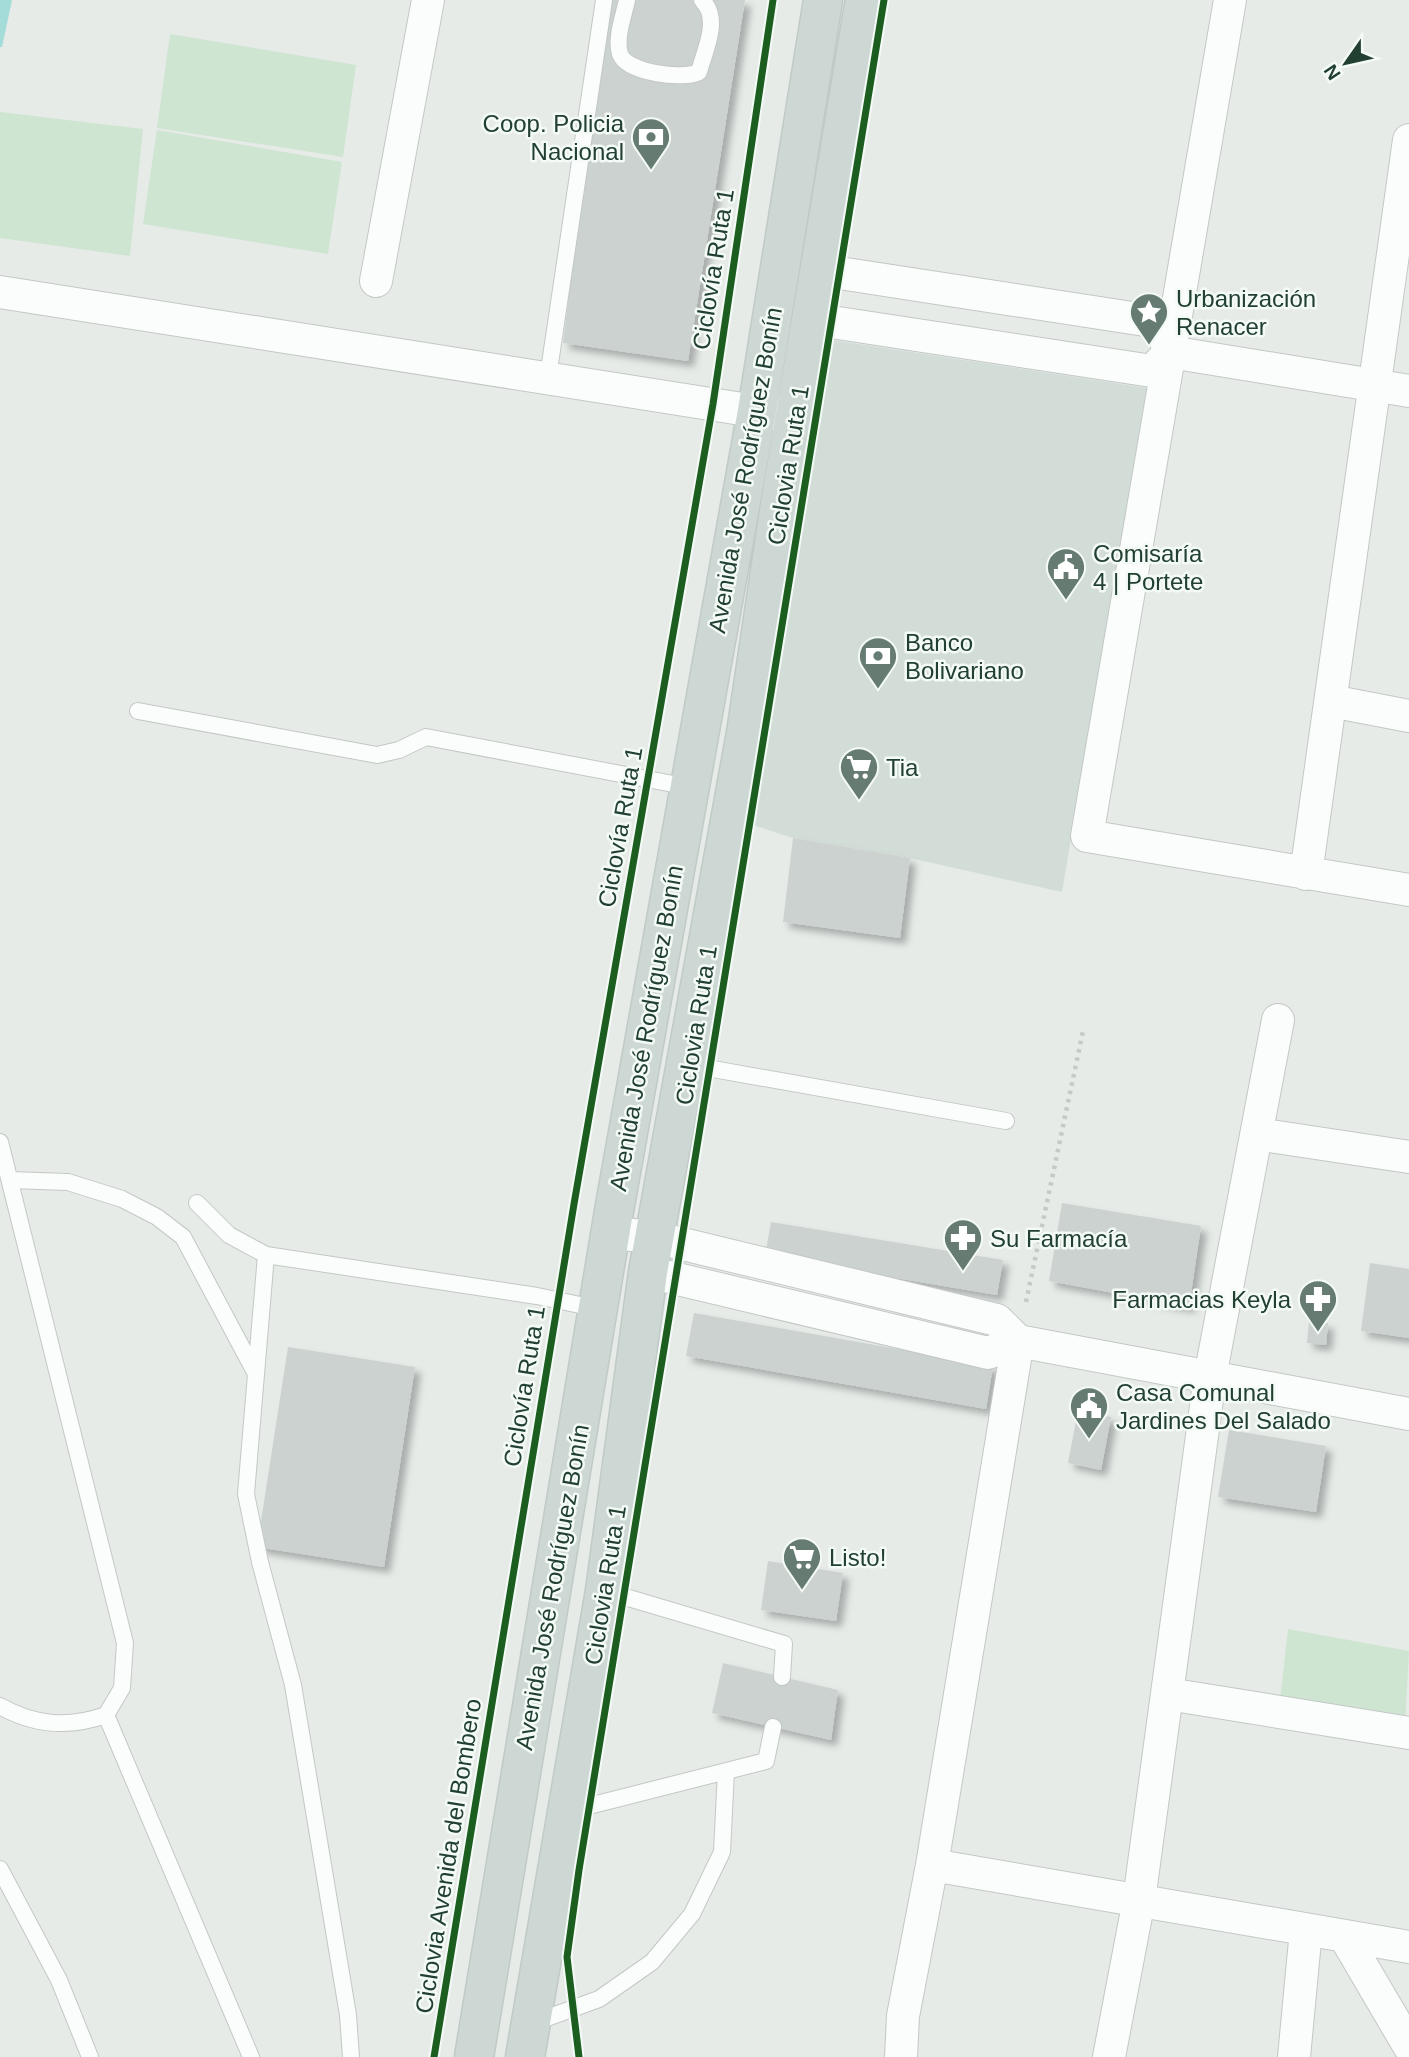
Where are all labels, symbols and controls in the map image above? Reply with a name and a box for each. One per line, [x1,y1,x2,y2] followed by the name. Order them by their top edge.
[1311,28,1381,98] north arrow
[1320,61,1345,84] text: N
[483,110,625,165] place label: Coop. Policia Nacional
[630,116,672,171] bank icon: Coop. Policia Nacional
[687,187,739,351] street label: Ciclovía Ruta 1
[1176,285,1316,340] place label: Urbanización Renacer
[1128,291,1170,346] place icon: Urbanización Renacer
[703,305,787,635] street label: Avenida José Rodríguez Bonín
[762,383,814,547] street label: Ciclovia Ruta 1
[1093,540,1203,595] place label: Comisaría 4 | Portete
[1045,546,1087,601] public building icon: Comisaría 4 | Portete
[905,629,1024,684] place label: Banco Bolivariano
[857,635,899,690] bank icon: Banco Bolivariano
[593,745,647,909] street label: Ciclovía Ruta 1
[838,746,880,801] supermarket icon: Tia
[886,754,919,781] place label: Tia
[604,863,688,1193] street label: Avenida José Rodríguez Bonín
[670,943,722,1107] street label: Ciclovia Ruta 1
[942,1217,984,1272] pharmacy icon: Su Farmacía
[990,1225,1128,1252] place label: Su Farmacía
[1297,1278,1339,1333] pharmacy icon: Farmacias Keyla
[1112,1286,1292,1313] place label: Farmacias Keyla
[498,1304,550,1468] street label: Ciclovía Ruta 1
[1116,1379,1331,1434] place label: Casa Comunal Jardines Del Salado
[1068,1385,1110,1440] public building icon: Casa Comunal Jardines Del Salado
[510,1422,594,1752] street label: Avenida José Rodríguez Bonín
[579,1503,631,1667] street label: Ciclovia Ruta 1
[781,1536,823,1591] supermarket icon: Listo!
[829,1544,886,1571] place label: Listo!
[410,1697,486,2015] street label: Ciclovia Avenida del Bombero

